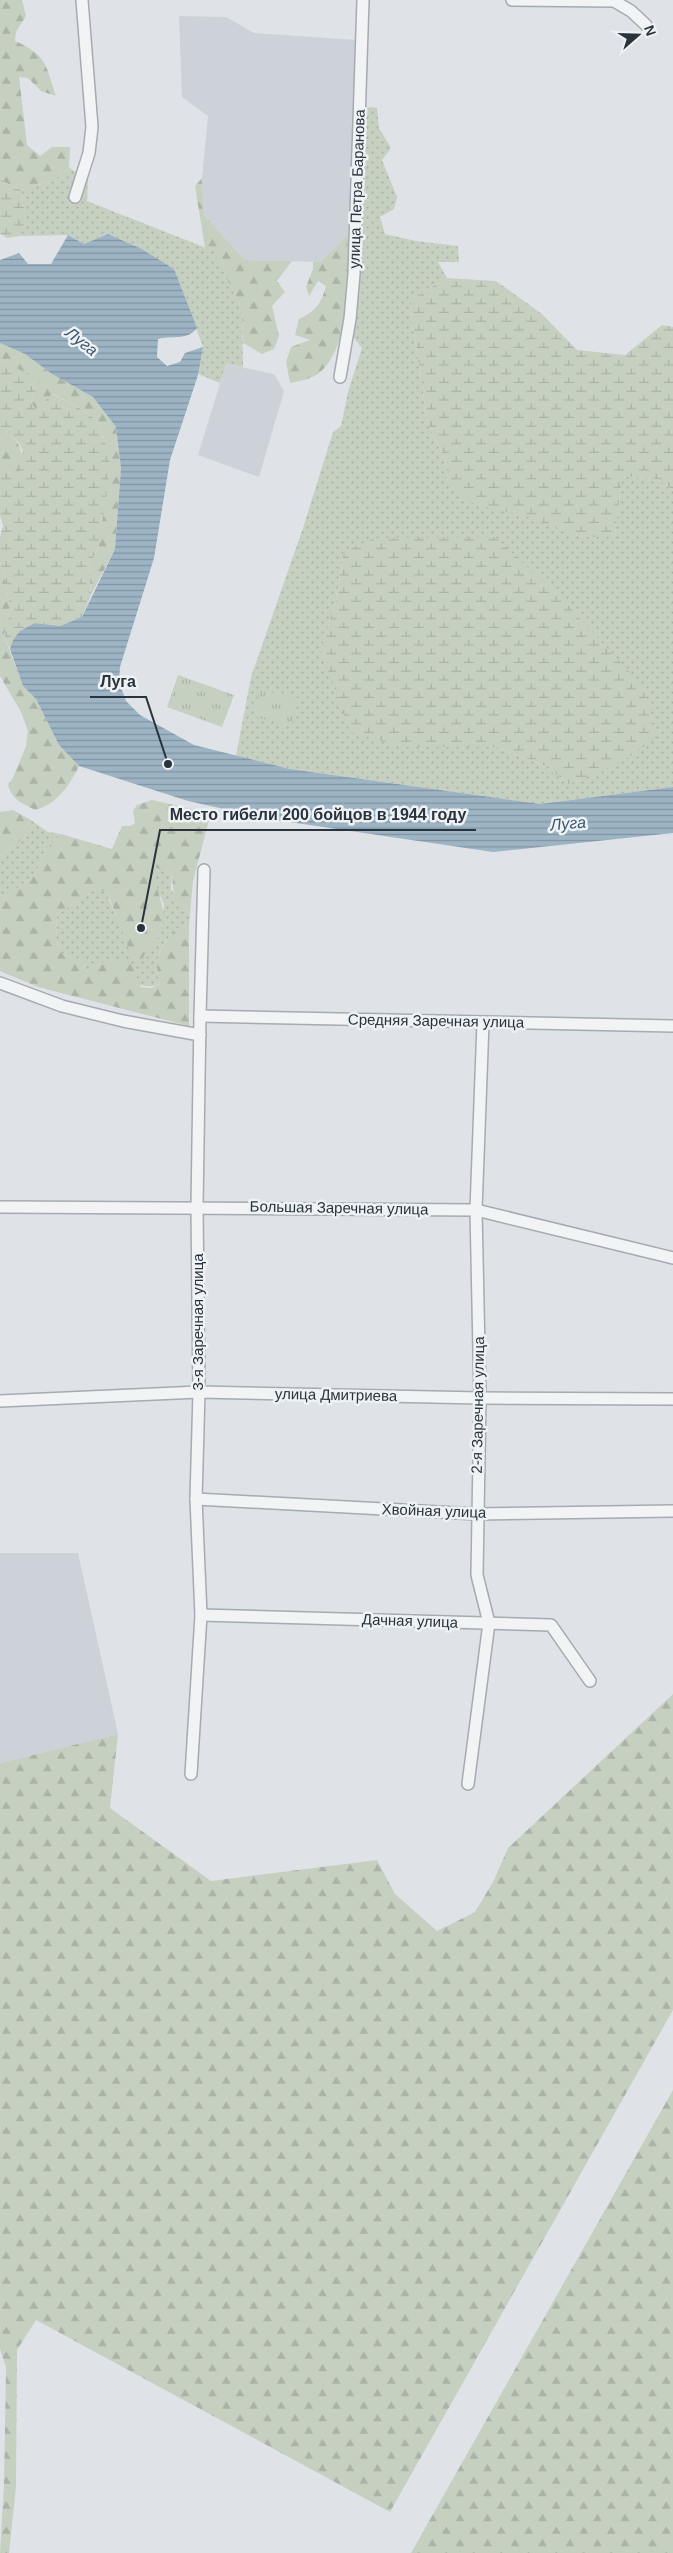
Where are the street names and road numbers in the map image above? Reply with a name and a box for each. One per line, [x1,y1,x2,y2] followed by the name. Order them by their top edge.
[345,108,368,269] street label: улица Петра Баранова
[348,1010,525,1031] street label: Средняя Заречная улица
[250,1197,429,1218] street label: Большая Заречная улица
[189,1253,206,1391] street label: 3-я Заречная улица
[468,1336,487,1474] street label: 2-я Заречная улица
[275,1385,398,1404] street label: улица Дмитриева
[381,1500,487,1521] street label: Хвойная улица
[362,1610,459,1631] street label: Дачная улица

